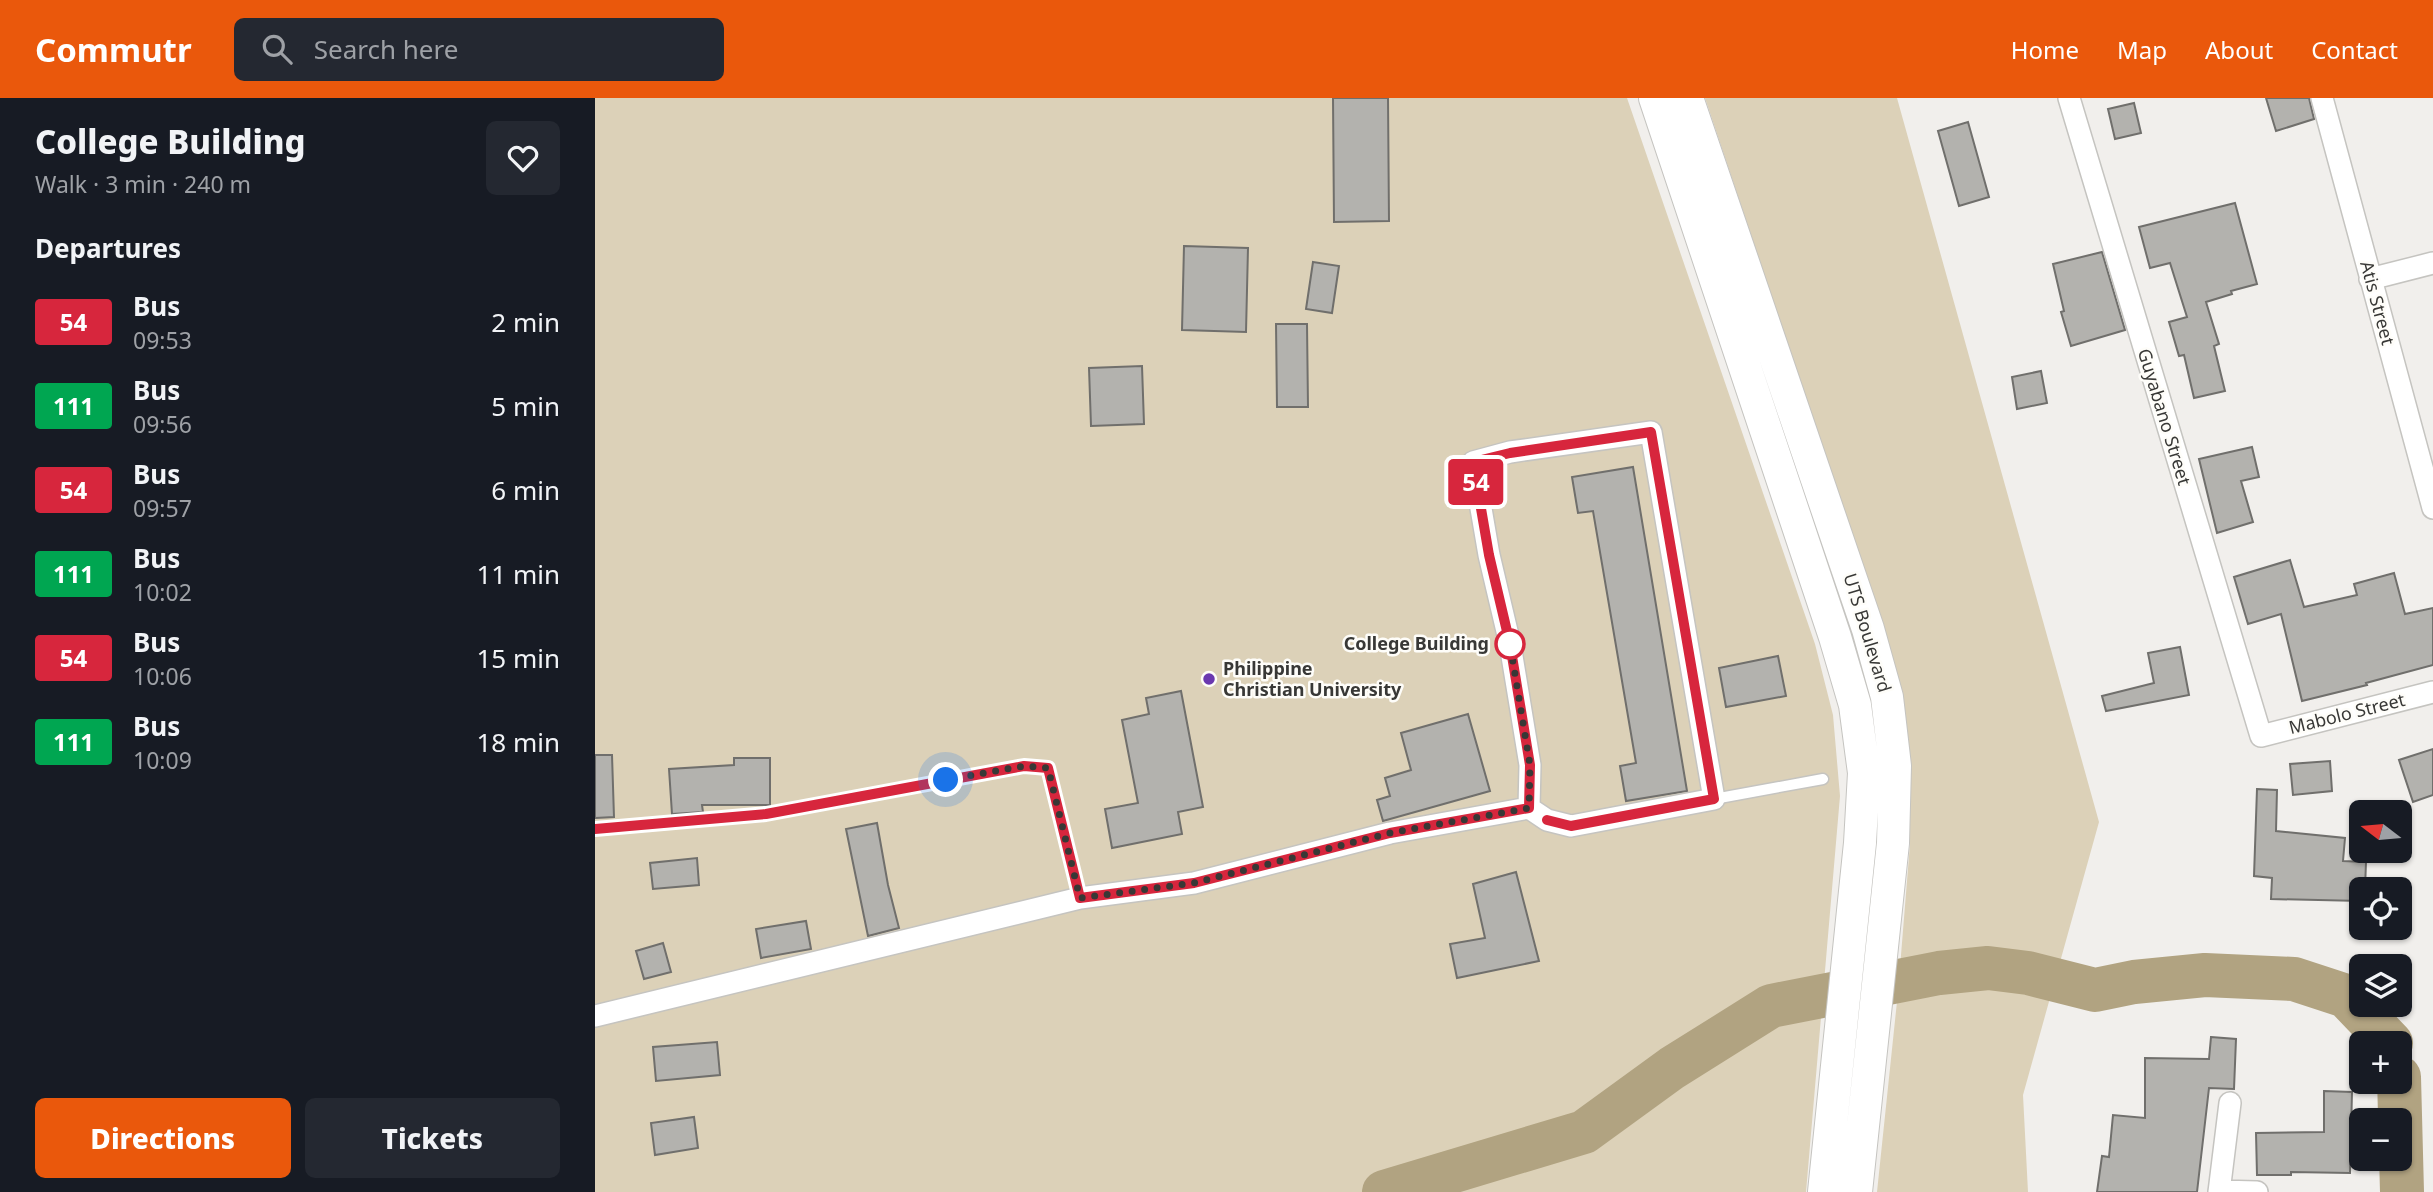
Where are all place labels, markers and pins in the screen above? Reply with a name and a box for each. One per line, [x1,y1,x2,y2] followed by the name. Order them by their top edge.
[1495,629,1525,659] marker: College Building
[1344,631,1489,655] place label: College Building
[1223,656,1402,701] place label: Philippine Christian University
[1201,671,1217,687] marker: Philippine Christian University

